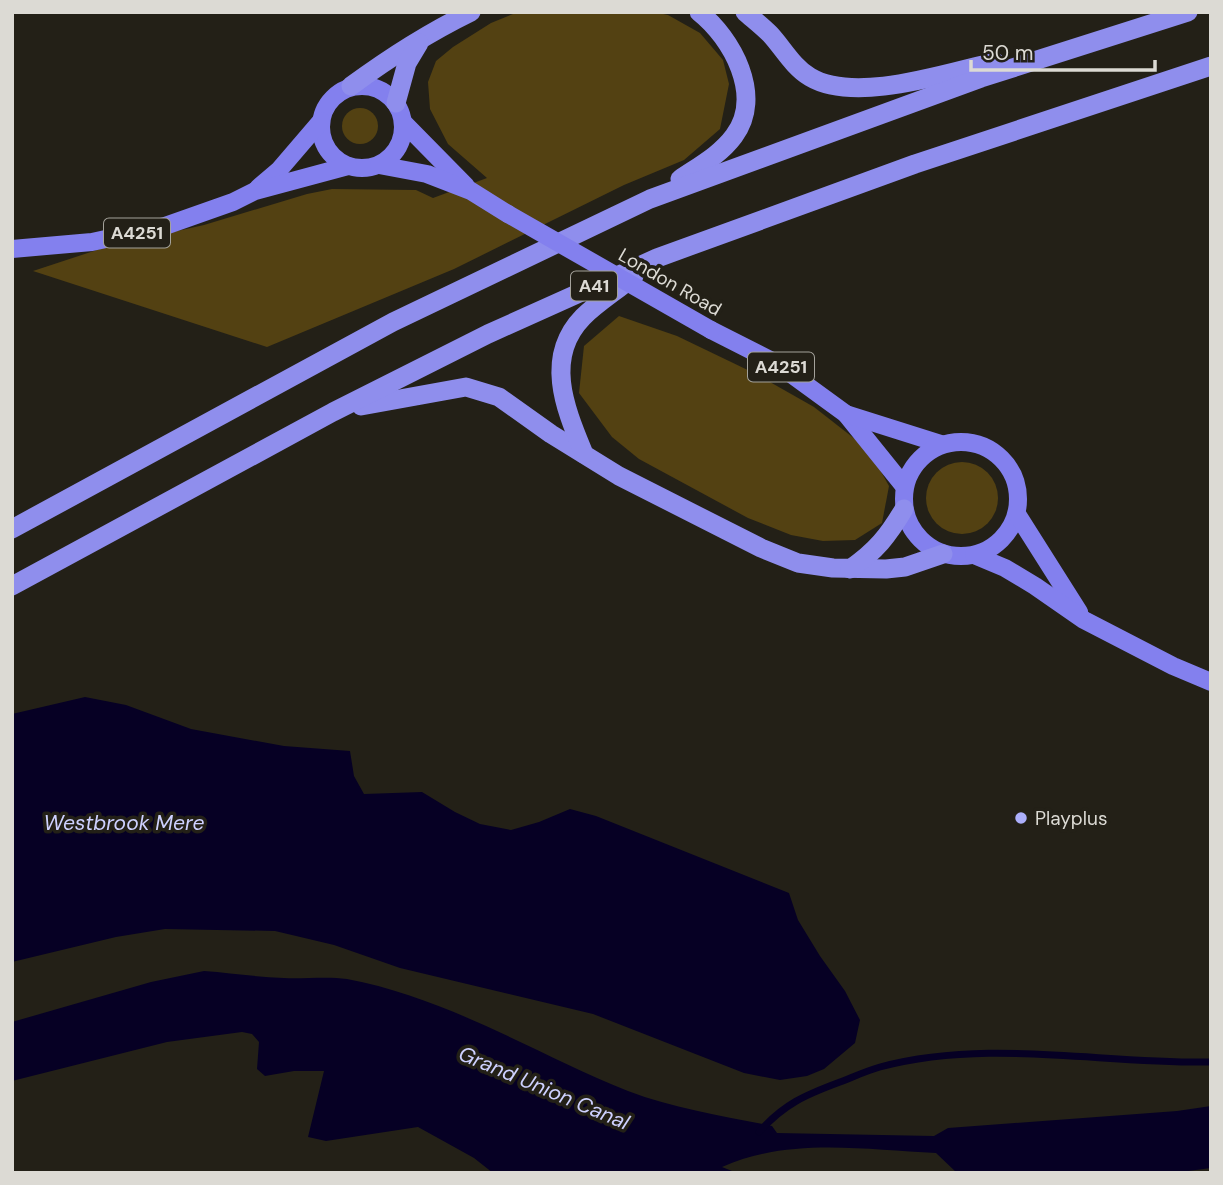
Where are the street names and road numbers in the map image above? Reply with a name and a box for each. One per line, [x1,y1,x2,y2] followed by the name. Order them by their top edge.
[104,218,170,247] road number: A4251
[614,242,726,322] street label: London Road
[571,272,617,300] road number: A41
[748,352,814,382] road number: A4251

